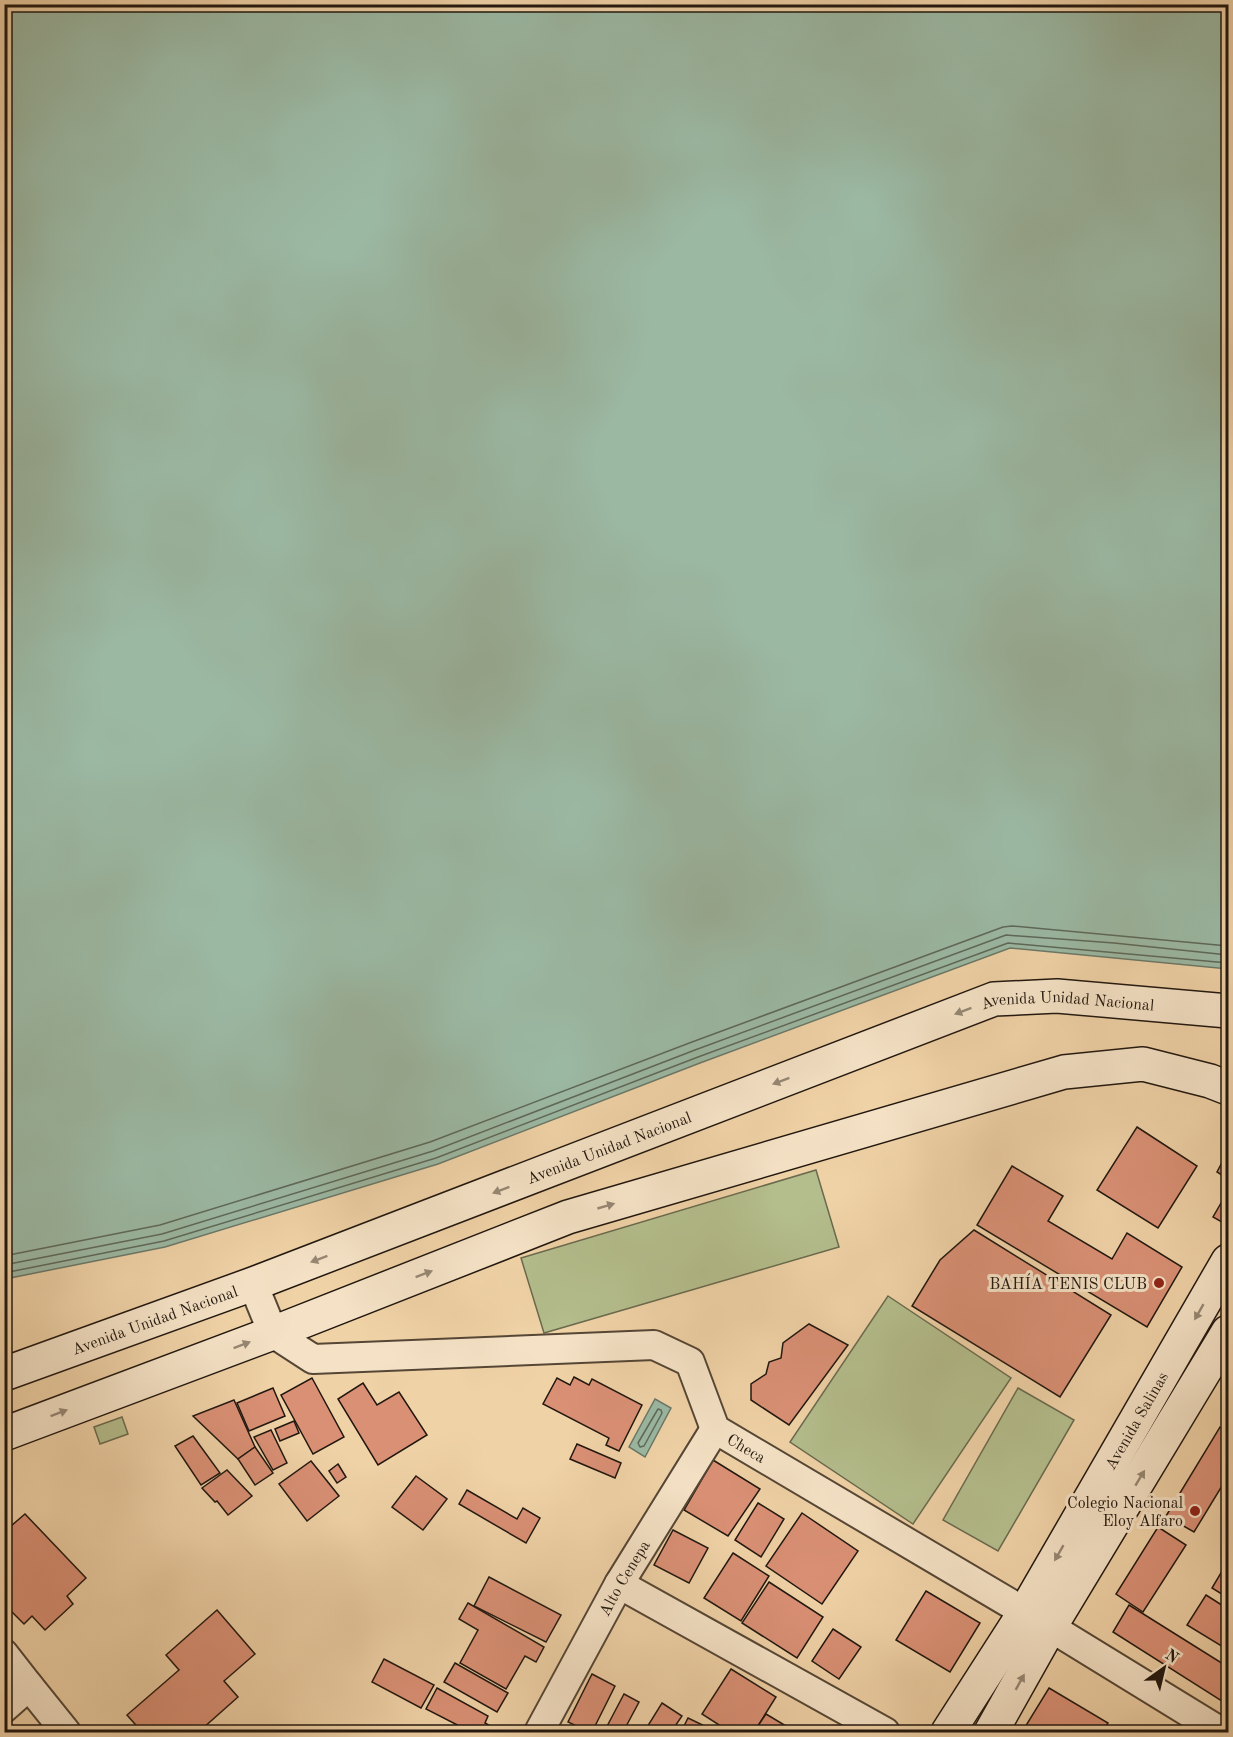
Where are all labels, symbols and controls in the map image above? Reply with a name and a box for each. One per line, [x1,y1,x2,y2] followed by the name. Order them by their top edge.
[979,990,1155,1015] street label: Avenida Unidad Nacional
[954,1007,972,1016] one-way arrow
[772,1077,790,1087] one-way arrow
[525,1110,694,1188] street label: Avenida Unidad Nacional
[492,1185,510,1195] one-way arrow
[597,1201,615,1210] one-way arrow
[310,1255,328,1264] one-way arrow
[415,1269,433,1279] one-way arrow
[989,1273,1147,1293] place label: BAHÍA TENIS CLUB
[1152,1276,1166,1290] marker: BAHÍA TENIS CLUB
[70,1284,240,1359] street label: Avenida Unidad Nacional
[1194,1304,1204,1321] one-way arrow
[233,1339,251,1349] one-way arrow
[1103,1370,1172,1473] street label: Avenida Salinas
[50,1408,68,1417] one-way arrow
[724,1432,768,1467] street label: Checa
[1135,1470,1146,1486] one-way arrow
[1067,1496,1183,1530] place label: Colegio Nacional Eloy Alfaro
[1188,1504,1202,1518] marker: Colegio Nacional Eloy Alfaro
[597,1538,654,1619] street label: Alto Cenepa
[1054,1545,1065,1561] one-way arrow
[1134,1638,1194,1698] north arrow
[1162,1647,1181,1668] text: N
[1015,1673,1025,1690] one-way arrow

